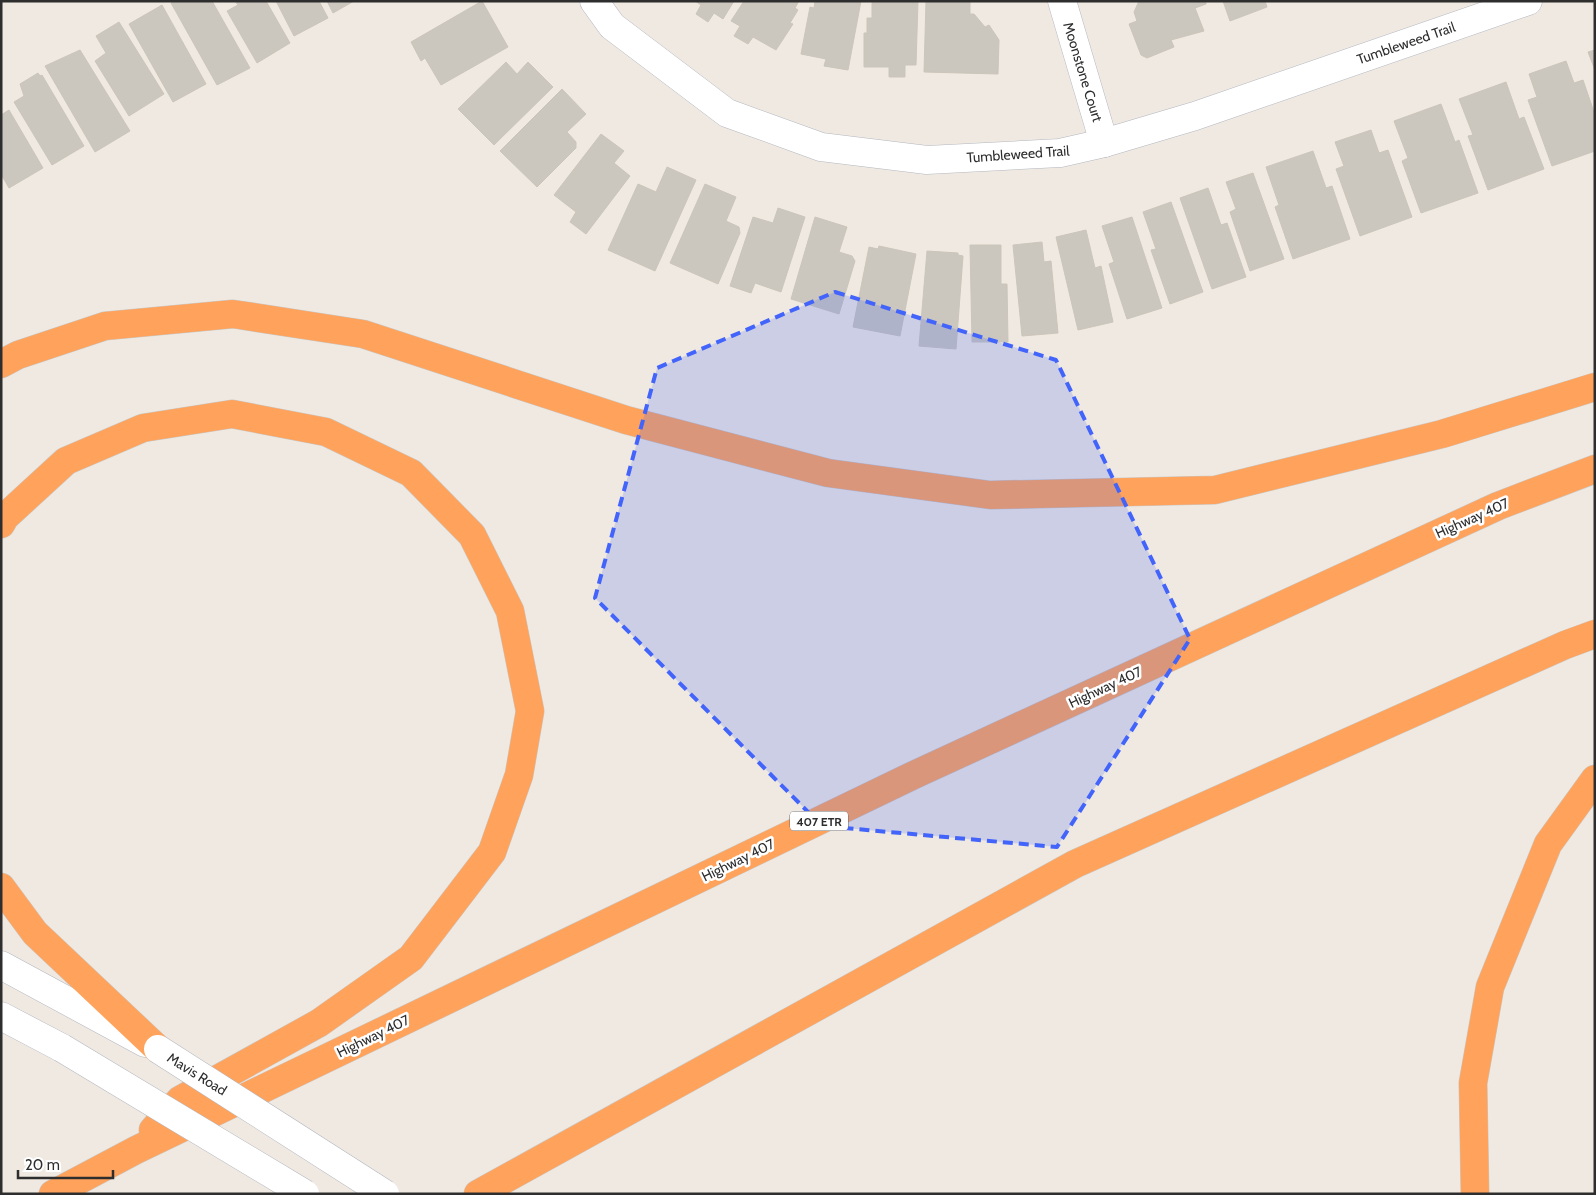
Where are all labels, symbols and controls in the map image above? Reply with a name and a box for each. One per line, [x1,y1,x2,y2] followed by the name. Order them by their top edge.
[1354,18,1458,68] street label: Tumbleweed Trail
[1059,20,1107,124] street label: Moonstone Court
[966,141,1071,167] street label: Tumbleweed Trail
[1432,494,1512,542] street label: Highway 407
[1066,662,1144,712] street label: Highway 407
[790,811,848,830] road number: 407 ETR
[699,835,777,885] street label: Highway 407
[334,1011,412,1061] street label: Highway 407
[164,1049,230,1099] street label: Mavis Road
[18,1148,112,1180] scale bar
[25,1156,60,1174] text: 20 m

